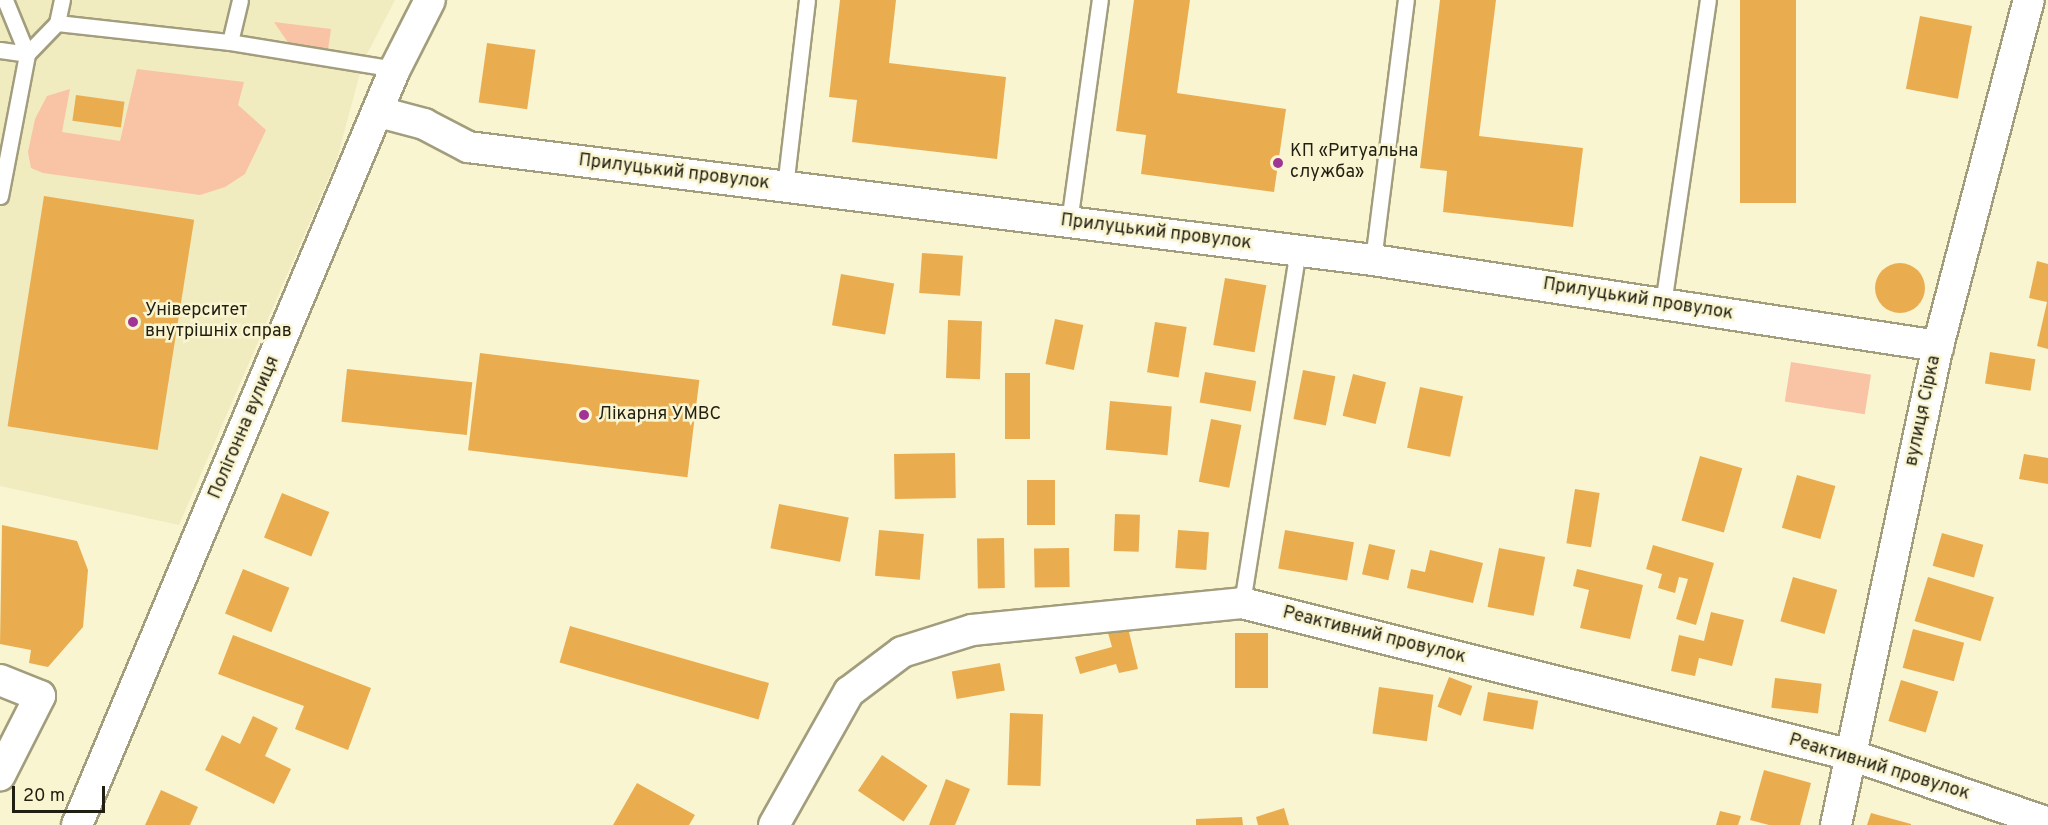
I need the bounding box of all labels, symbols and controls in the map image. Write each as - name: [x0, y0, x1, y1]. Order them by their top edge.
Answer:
- place label: КП «Ритуальна служба»: [1290, 142, 1418, 184]
- street label: Прилуцький провулок: [577, 151, 771, 195]
- marker: КП «Ритуальна служба»: [1271, 156, 1285, 170]
- street label: Прилуцький провулок: [1059, 211, 1253, 255]
- street label: Прилуцький провулок: [1541, 274, 1735, 326]
- place label: Університет внутрішніх справ: [145, 301, 292, 344]
- marker: Університет внутрішніх справ: [126, 315, 140, 329]
- street label: Полігонна вулиця: [205, 353, 285, 503]
- street label: вулиця Сірка: [1902, 354, 1946, 468]
- place label: Лікарня УМВС: [598, 404, 721, 426]
- marker: Лікарня УМВС: [575, 406, 593, 424]
- street label: Реактивний провулок: [1280, 603, 1468, 669]
- street label: Реактивний провулок: [1786, 730, 1972, 806]
- scale bar: [15, 774, 108, 812]
- text: 20 m: [23, 785, 65, 808]

